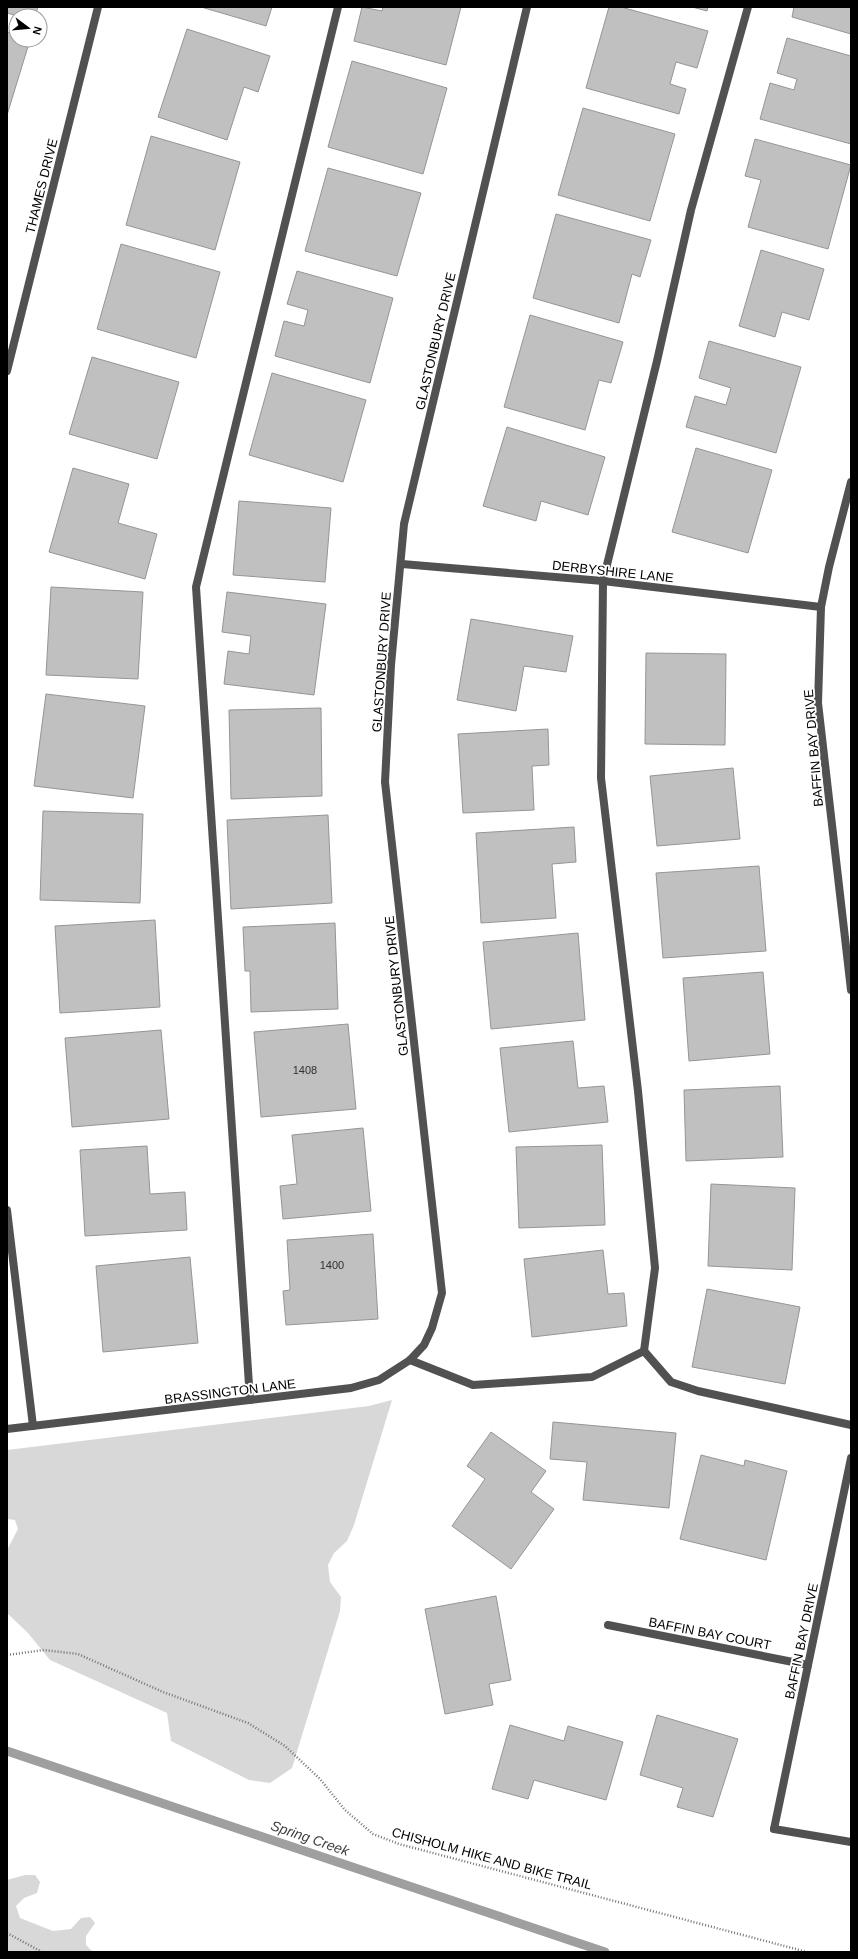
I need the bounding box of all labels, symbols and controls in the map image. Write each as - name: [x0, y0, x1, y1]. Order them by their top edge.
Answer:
- north arrow: [8, 8, 48, 48]
- text: N: [31, 25, 44, 36]
- street label: THAMES DRIVE: [22, 137, 61, 235]
- street label: GLASTONBURY DRIVE: [412, 270, 459, 411]
- street label: DERBYSHIRE LANE: [551, 558, 675, 585]
- street label: GLASTONBURY DRIVE: [369, 591, 394, 733]
- street label: BAFFIN BAY DRIVE: [801, 688, 826, 807]
- street label: GLASTONBURY DRIVE: [382, 915, 411, 1057]
- house number: 1408: [293, 1064, 317, 1076]
- house number: 1400: [320, 1259, 344, 1271]
- street label: BRASSINGTON LANE: [164, 1376, 297, 1407]
- street label: BAFFIN BAY DRIVE: [782, 1582, 821, 1700]
- street label: BAFFIN BAY COURT: [647, 1614, 772, 1653]
- water label: Spring Creek: [269, 1817, 352, 1859]
- street label: CHISHOLM HIKE AND BIKE TRAIL: [390, 1825, 593, 1892]

